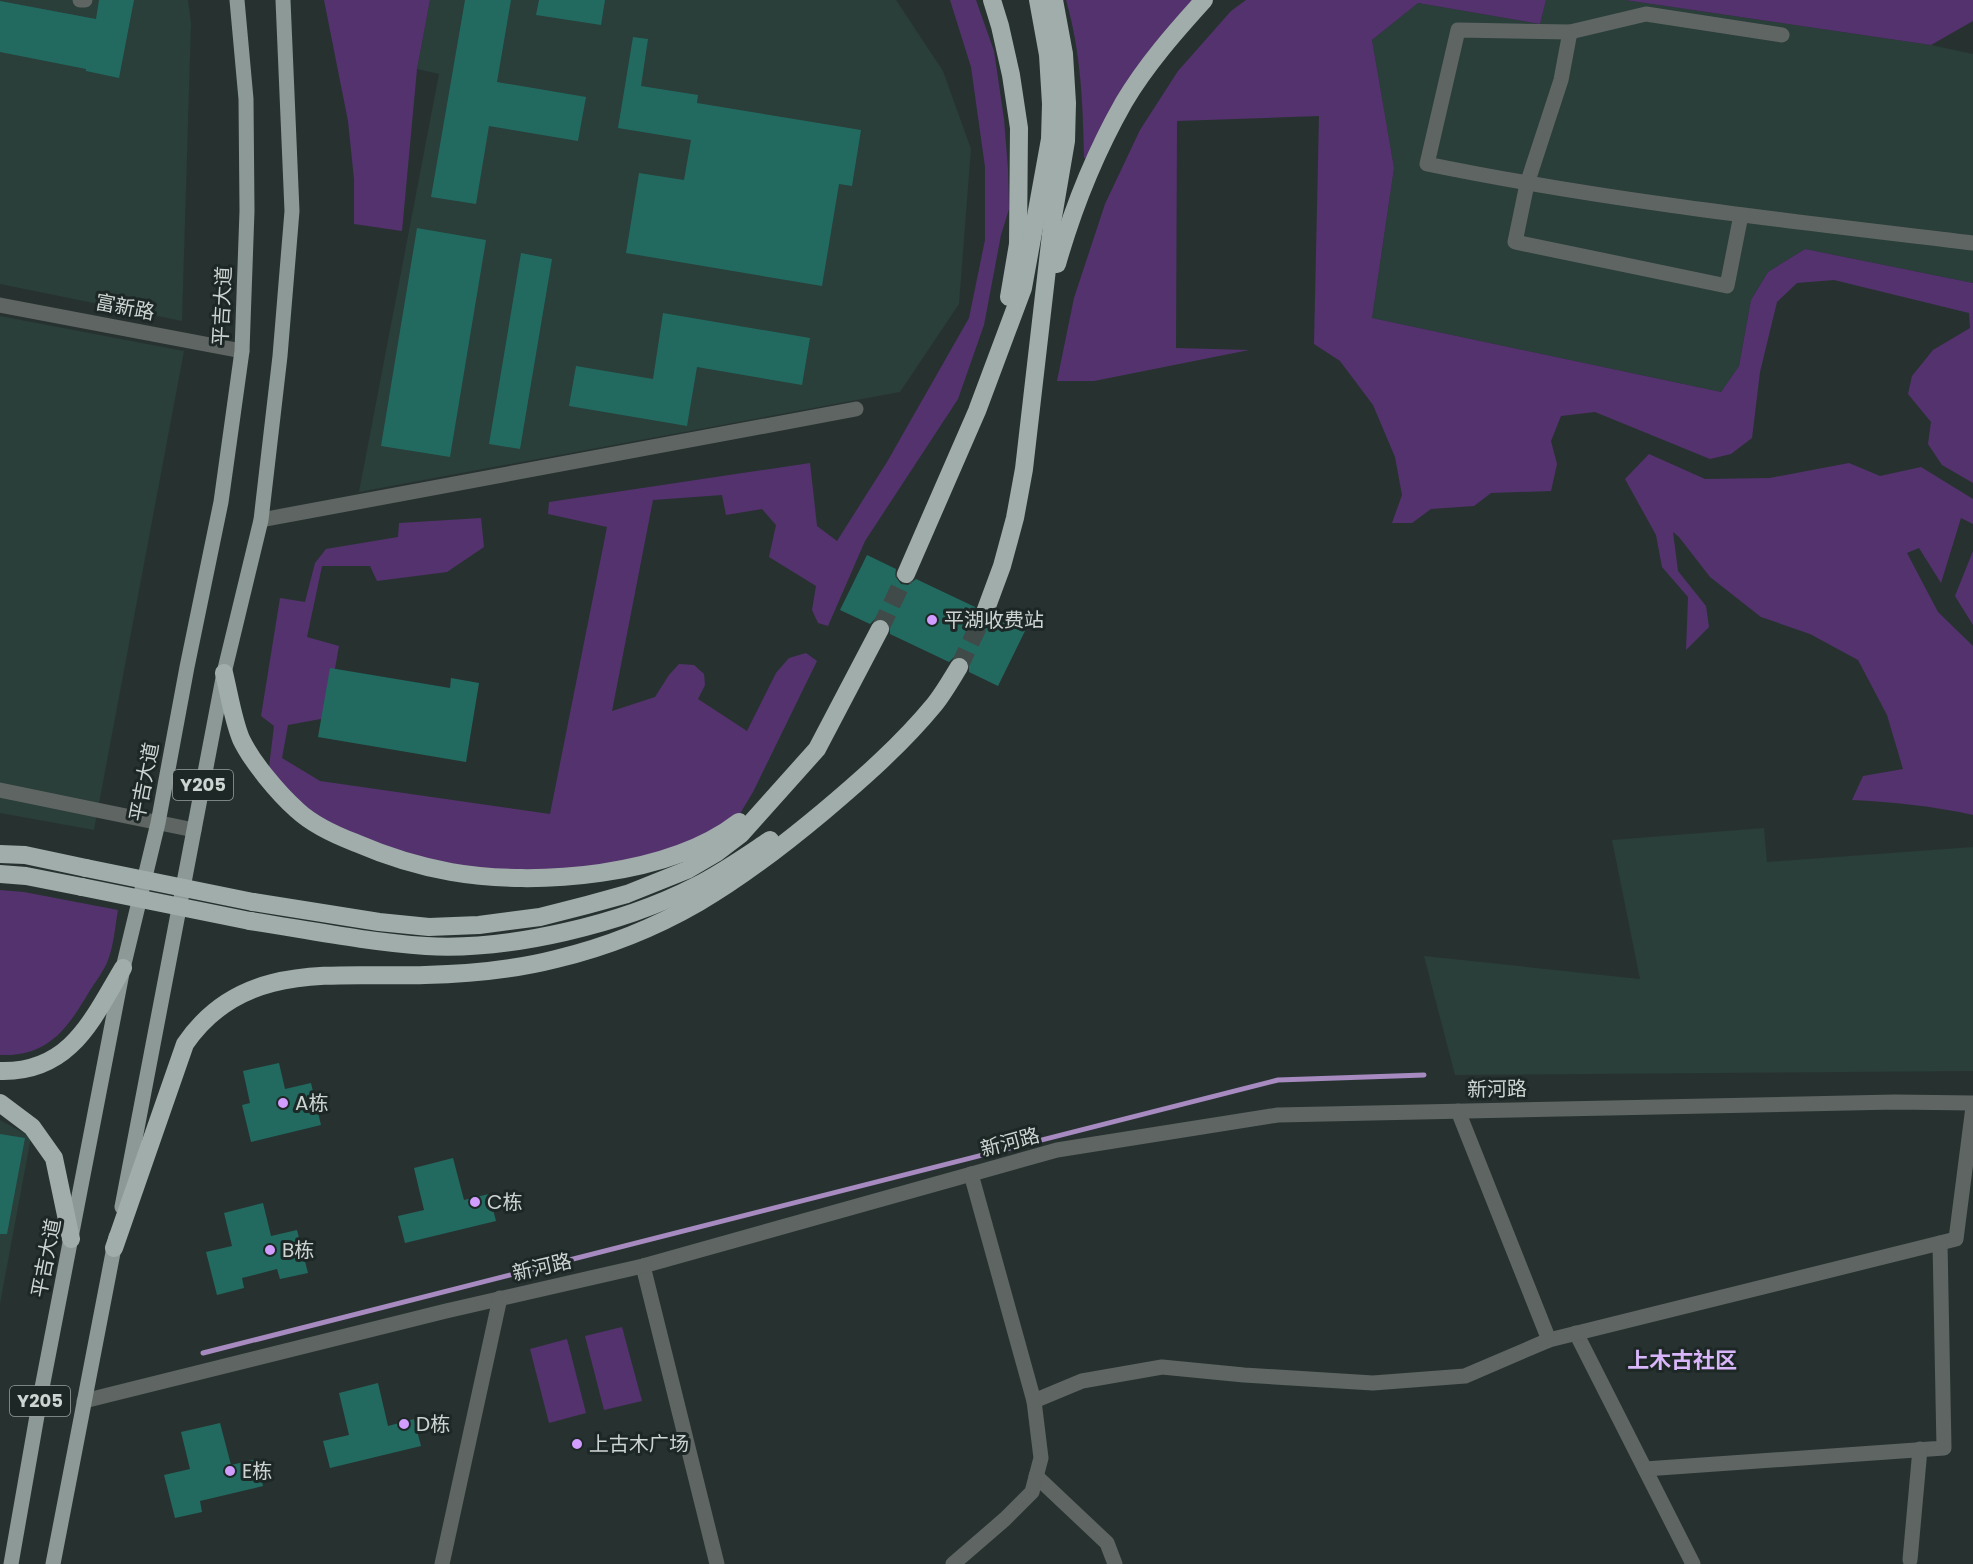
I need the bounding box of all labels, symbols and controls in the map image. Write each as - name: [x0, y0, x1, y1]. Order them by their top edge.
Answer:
- street label: 平吉大道: [206, 265, 238, 347]
- street label: 富新路: [93, 288, 157, 326]
- place label: 平湖收费站: [944, 606, 1044, 634]
- marker: 平湖收费站: [925, 613, 939, 627]
- street label: 平吉大道: [123, 740, 165, 824]
- road number: Y205: [173, 770, 233, 800]
- street label: 新河路: [1467, 1074, 1527, 1104]
- place label: A栋: [295, 1089, 328, 1117]
- marker: A栋: [276, 1096, 290, 1110]
- street label: 新河路: [977, 1121, 1043, 1163]
- place label: C栋: [487, 1188, 522, 1216]
- marker: C栋: [468, 1195, 482, 1209]
- street label: 平吉大道: [25, 1216, 67, 1300]
- place label: B栋: [282, 1236, 314, 1264]
- marker: B栋: [263, 1243, 277, 1257]
- street label: 新河路: [510, 1247, 574, 1287]
- district label: 上木古社区: [1627, 1345, 1737, 1376]
- road number: Y205: [10, 1386, 70, 1416]
- place label: D栋: [416, 1410, 450, 1438]
- marker: D栋: [397, 1417, 411, 1431]
- place label: 上古木广场: [589, 1430, 689, 1458]
- marker: 上古木广场: [570, 1437, 584, 1451]
- place label: E栋: [242, 1457, 272, 1485]
- marker: E栋: [223, 1464, 237, 1478]

